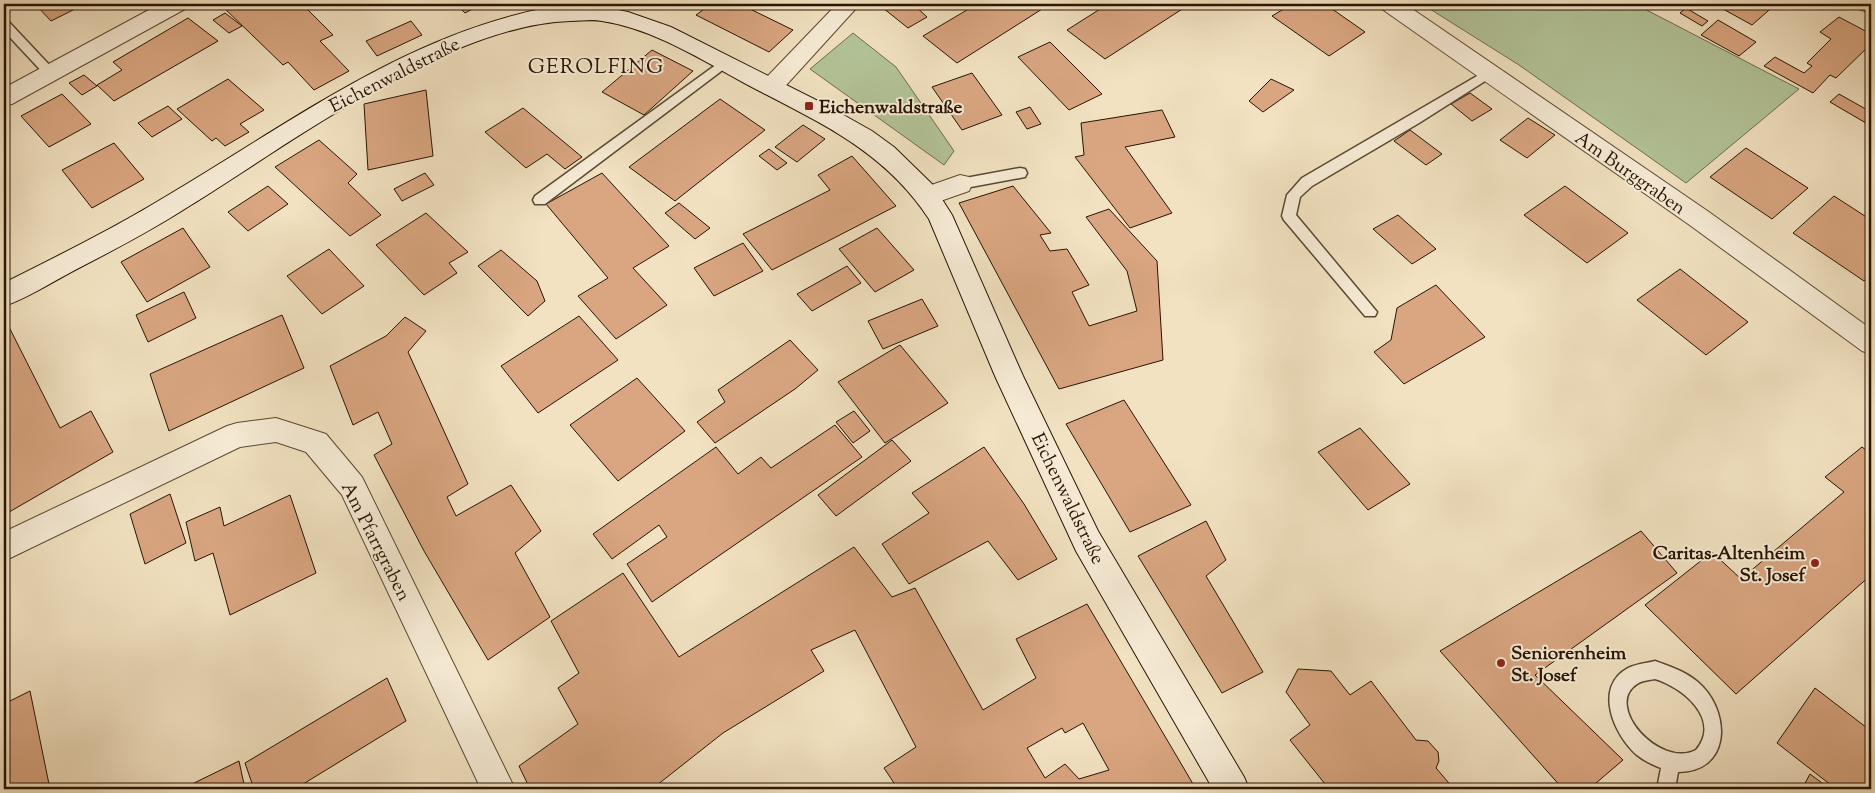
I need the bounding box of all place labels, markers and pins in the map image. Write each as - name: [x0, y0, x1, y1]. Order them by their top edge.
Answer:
- place label: Eichenwaldstraße: [819, 95, 962, 122]
- marker: Eichenwaldstraße: [803, 100, 815, 112]
- place label: Caritas-Altenheim St. Josef: [1653, 541, 1806, 590]
- marker: Caritas-Altenheim St. Josef: [1809, 557, 1821, 569]
- place label: Seniorenheim St. Josef: [1511, 641, 1627, 690]
- marker: Seniorenheim St. Josef: [1495, 657, 1507, 669]

